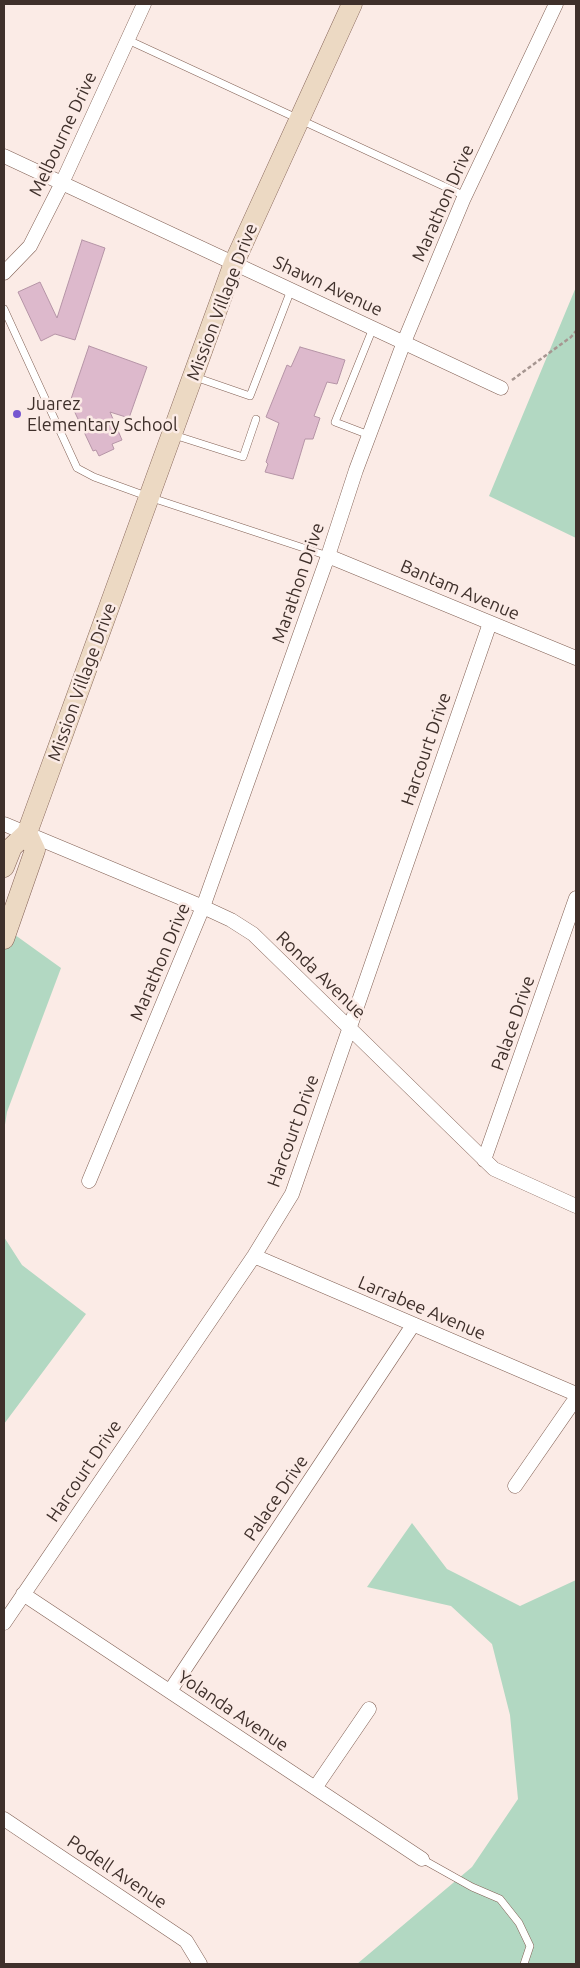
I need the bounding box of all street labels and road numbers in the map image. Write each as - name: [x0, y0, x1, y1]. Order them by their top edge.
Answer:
- street label: Melbourne Drive: [25, 68, 101, 200]
- street label: Marathon Drive: [408, 141, 478, 265]
- street label: Mission Village Drive: [182, 220, 262, 384]
- street label: Shawn Avenue: [270, 251, 386, 321]
- street label: Marathon Drive: [267, 520, 329, 646]
- street label: Bantam Avenue: [397, 555, 523, 625]
- street label: Mission Village Drive: [43, 600, 121, 764]
- street label: Harcourt Drive: [397, 690, 455, 808]
- street label: Marathon Drive: [125, 900, 195, 1024]
- street label: Ronda Avenue: [272, 927, 370, 1023]
- street label: Palace Drive: [487, 973, 539, 1073]
- street label: Harcourt Drive: [263, 1072, 323, 1190]
- street label: Larrabee Avenue: [355, 1271, 489, 1345]
- street label: Harcourt Drive: [42, 1416, 126, 1526]
- street label: Palace Drive: [239, 1451, 313, 1545]
- street label: Yolanda Avenue: [173, 1666, 293, 1756]
- street label: Podell Avenue: [63, 1831, 171, 1913]

